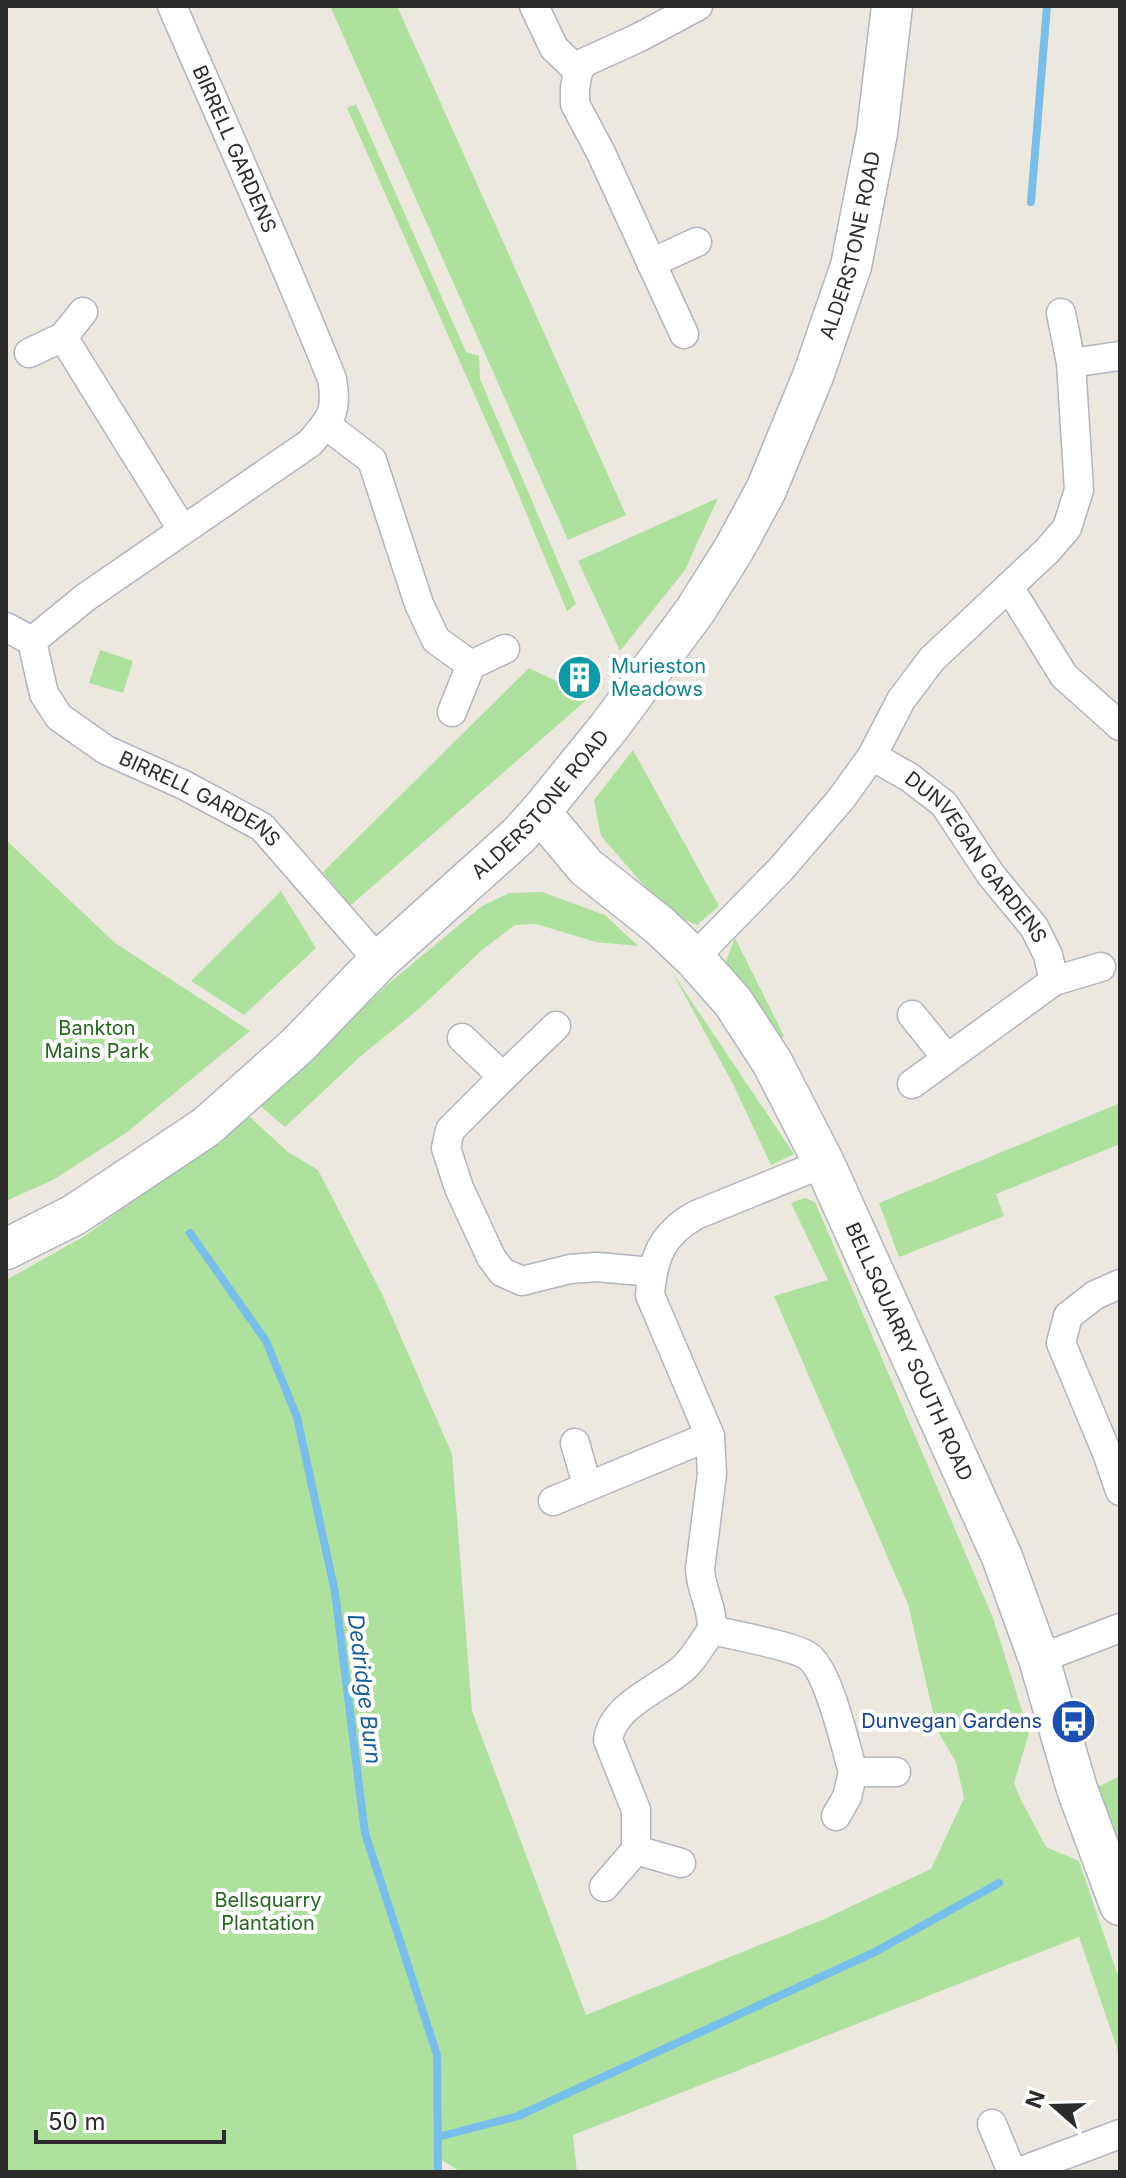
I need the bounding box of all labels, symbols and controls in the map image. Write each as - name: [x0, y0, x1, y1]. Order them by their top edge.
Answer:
- street label: BIRRELL GARDENS: [187, 62, 282, 236]
- street label: ALDERSTONE ROAD: [815, 149, 885, 342]
- building icon: Murieston Meadows: [556, 653, 604, 701]
- place label: Murieston Meadows: [611, 654, 706, 701]
- street label: ALDERSTONE ROAD: [467, 725, 614, 884]
- street label: BIRRELL GARDENS: [116, 746, 285, 851]
- street label: DUNVEGAN GARDENS: [900, 766, 1052, 947]
- park label: Bankton Mains Park: [45, 1016, 150, 1063]
- street label: BELLSQUARRY SOUTH ROAD: [840, 1219, 978, 1485]
- water label: Dedridge Burn: [343, 1613, 387, 1765]
- bus stop icon: Dunvegan Gardens: [1049, 1697, 1097, 1745]
- place label: Dunvegan Gardens: [861, 1709, 1042, 1733]
- park label: Bellsquarry Plantation: [214, 1888, 322, 1935]
- north arrow: [1014, 2066, 1094, 2146]
- text: N: [1020, 2087, 1050, 2111]
- scale bar: [36, 2094, 224, 2144]
- text: 50 m: [48, 2107, 106, 2136]

